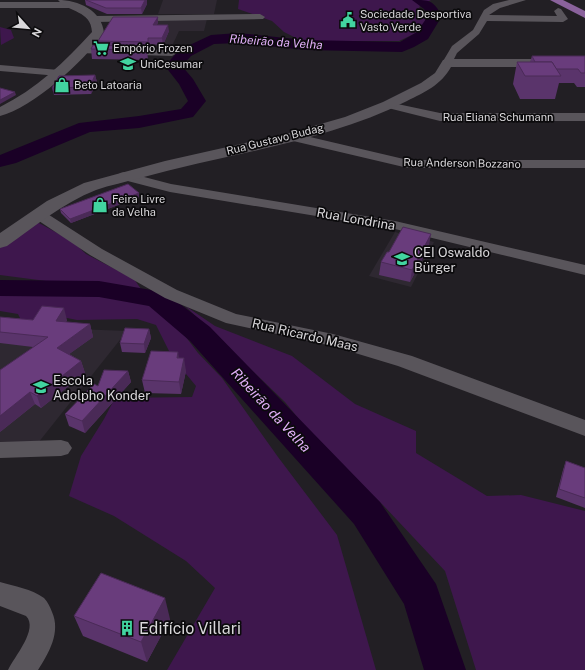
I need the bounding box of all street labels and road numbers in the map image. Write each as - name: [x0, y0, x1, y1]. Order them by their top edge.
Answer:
- street label: Rua Eliana Schumann: [443, 111, 553, 123]
- street label: Rua Gustavo Budag: [225, 121, 325, 157]
- street label: Rua Anderson Bozzano: [403, 156, 521, 170]
- street label: Rua Londrina: [316, 205, 396, 233]
- street label: Rua Ricardo Maas: [251, 316, 359, 354]

